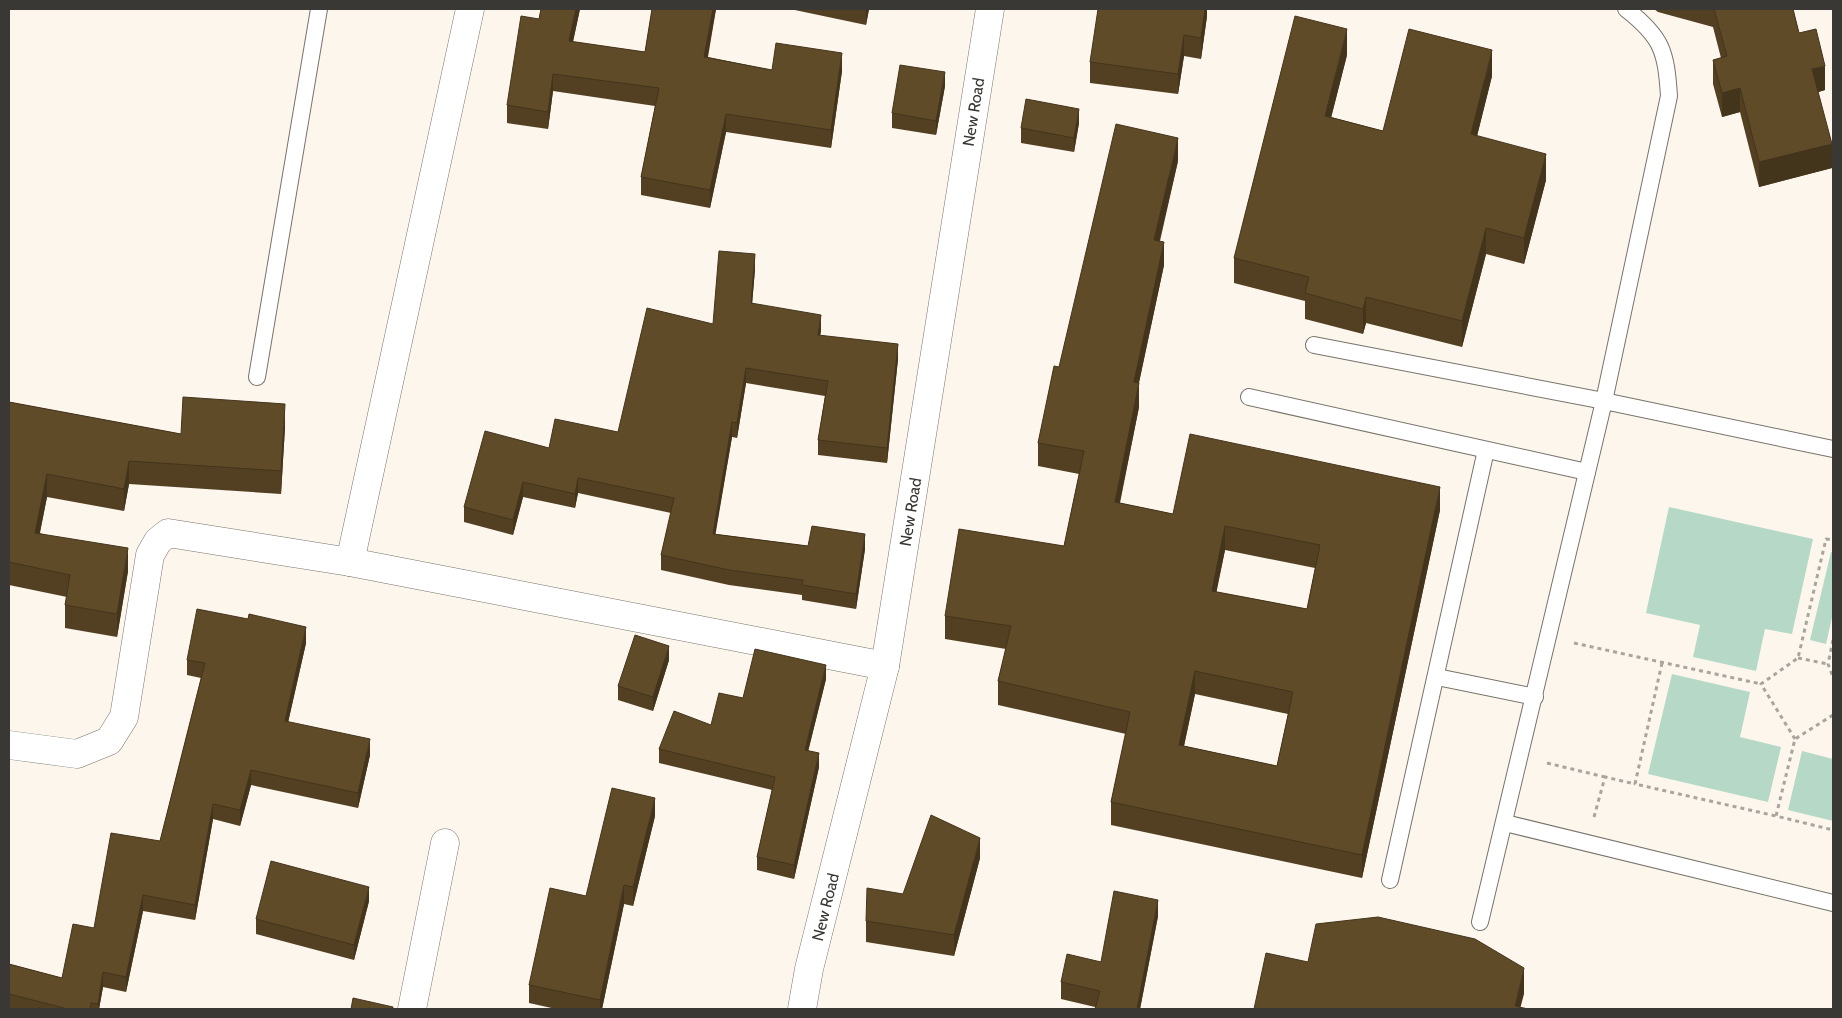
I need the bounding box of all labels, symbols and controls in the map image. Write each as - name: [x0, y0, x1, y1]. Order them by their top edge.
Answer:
- street label: New Road: [959, 76, 988, 148]
- street label: New Road: [896, 476, 925, 548]
- street label: New Road: [808, 871, 843, 943]

